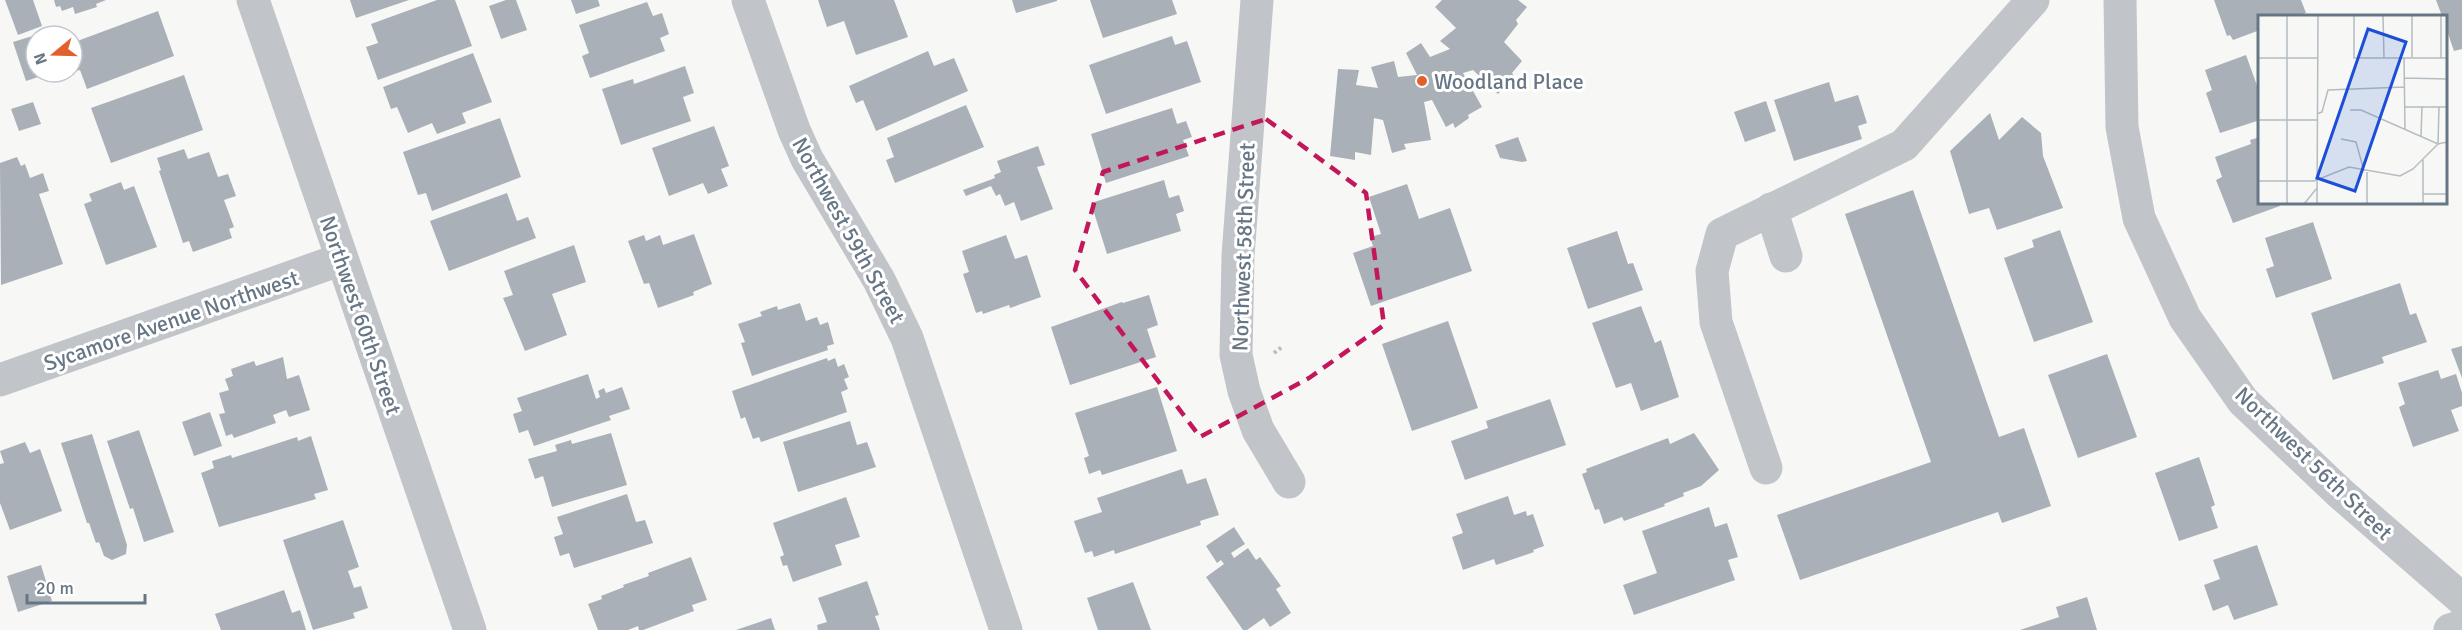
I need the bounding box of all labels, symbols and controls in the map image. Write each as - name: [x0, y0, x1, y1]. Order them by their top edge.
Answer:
- inset map: [2258, 15, 2447, 204]
- north arrow: [24, 24, 84, 84]
- text: N: [29, 50, 52, 67]
- place label: Woodland Place: [1434, 68, 1584, 95]
- marker: Woodland Place: [1415, 74, 1429, 88]
- street label: Northwest 59th Street: [786, 132, 911, 328]
- street label: Northwest 58th Street: [1226, 142, 1261, 352]
- street label: Northwest 60th Street: [314, 212, 407, 418]
- street label: Sycamore Avenue Northwest: [40, 264, 302, 377]
- street label: Northwest 56th Street: [2229, 381, 2398, 546]
- scale bar: [27, 567, 146, 605]
- text: 20 m: [36, 577, 74, 599]

